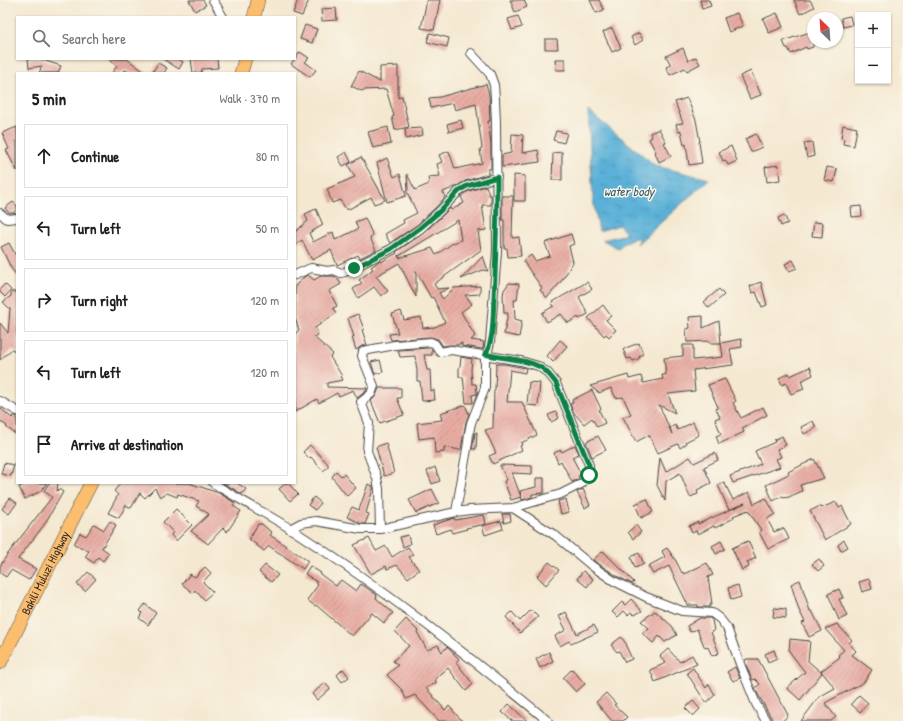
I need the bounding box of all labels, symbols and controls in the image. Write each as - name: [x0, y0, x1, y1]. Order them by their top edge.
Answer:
- north arrow: [807, 12, 843, 48]
- map controls: [855, 12, 891, 84]
- button: +: [855, 12, 891, 48]
- search box: [16, 16, 296, 60]
- icon: search: [30, 27, 52, 49]
- text: Search here: [62, 28, 126, 49]
- button: −: [855, 48, 891, 84]
- text: 5 min: [32, 87, 66, 110]
- text: Walk · 370 m: [220, 89, 280, 107]
- icon: ahead: [33, 145, 55, 167]
- text: Continue: [71, 146, 119, 167]
- text: 80 m: [256, 147, 279, 165]
- water label: water body: [604, 182, 655, 200]
- icon: left: [33, 217, 55, 239]
- text: Turn left: [71, 218, 121, 239]
- text: 50 m: [256, 219, 279, 237]
- route end: [345, 259, 363, 277]
- icon: right: [33, 289, 55, 311]
- text: Turn right: [71, 290, 127, 311]
- text: 120 m: [251, 291, 279, 309]
- icon: left: [33, 361, 55, 383]
- text: Turn left: [71, 362, 121, 383]
- text: 120 m: [251, 363, 279, 381]
- icon: arrive: [33, 433, 55, 455]
- text: Arrive at destination: [71, 434, 183, 455]
- route start: [580, 466, 598, 484]
- street label: Bakili Muluzi Highway: [17, 528, 73, 617]

